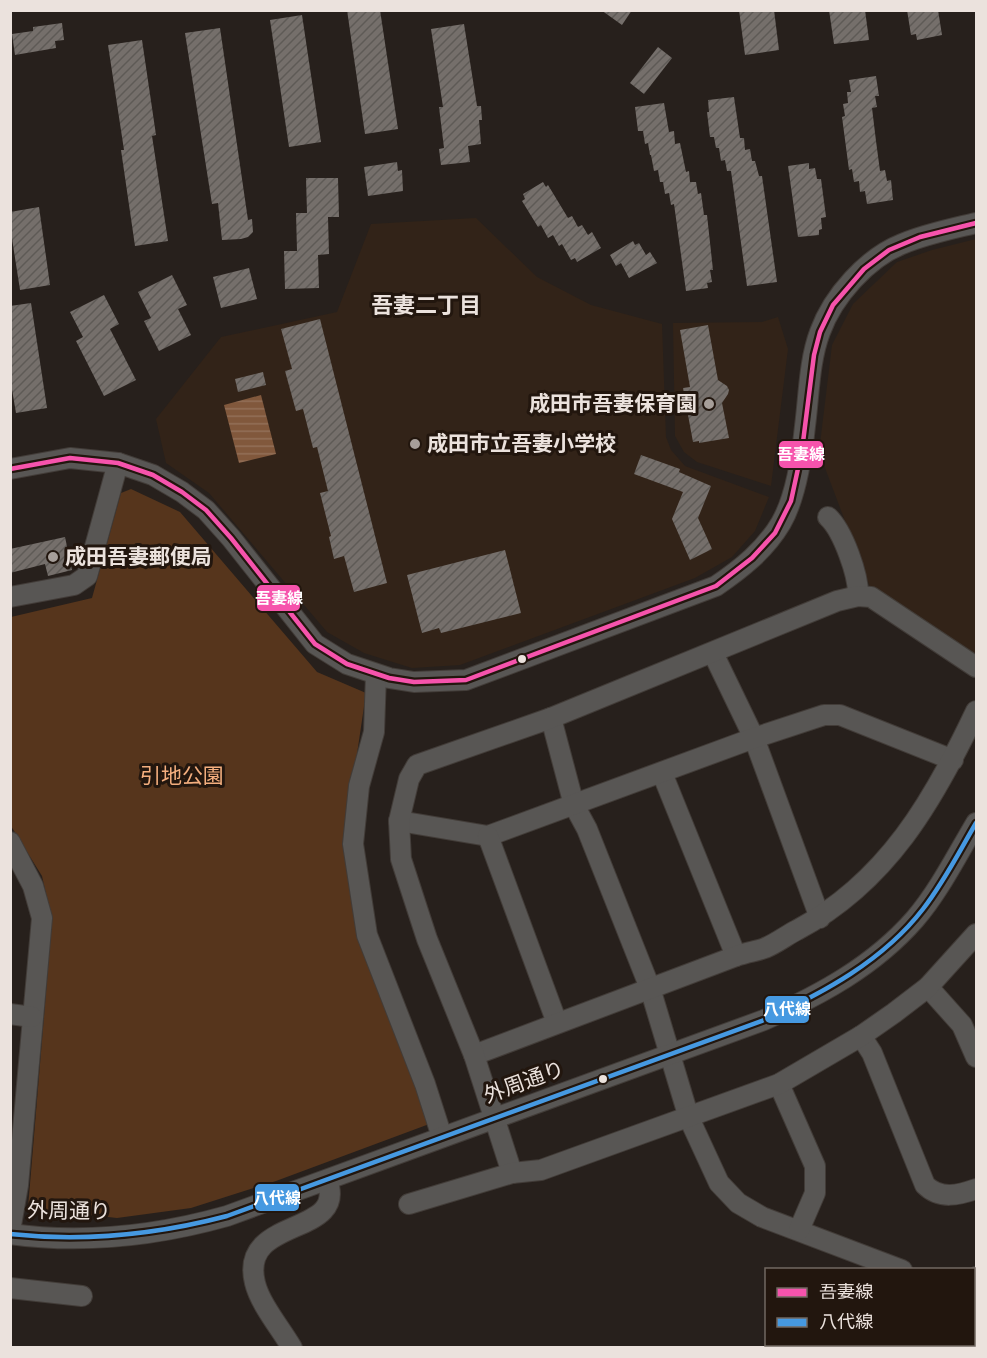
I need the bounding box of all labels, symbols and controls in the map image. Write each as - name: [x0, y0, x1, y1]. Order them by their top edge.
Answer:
- district label: 吾妻二丁目: [371, 294, 481, 321]
- place label: 成田市吾妻保育園: [529, 392, 697, 419]
- marker: 成田市吾妻保育園: [702, 397, 716, 411]
- place label: 成田市立吾妻小学校: [427, 432, 616, 459]
- marker: 成田市立吾妻小学校: [408, 437, 422, 451]
- line badge: 吾妻線: [778, 440, 824, 469]
- text: 吾妻線: [777, 446, 825, 466]
- place label: 成田吾妻郵便局: [65, 545, 212, 572]
- marker: 成田吾妻郵便局: [46, 550, 60, 564]
- line badge: 吾妻線: [256, 584, 301, 612]
- text: 吾妻線: [255, 590, 303, 610]
- unlabelled marker: [516, 653, 528, 665]
- park label: 引地公園: [140, 764, 224, 791]
- line badge: 八代線: [764, 995, 810, 1024]
- text: 八代線: [763, 1000, 811, 1021]
- street label: 外周通り: [480, 1056, 569, 1110]
- unlabelled marker: [597, 1073, 609, 1085]
- line badge: 八代線: [254, 1183, 300, 1212]
- text: 八代線: [253, 1189, 301, 1210]
- street label: 外周通り: [27, 1198, 111, 1227]
- legend: [765, 1268, 975, 1346]
- text: 吾妻線: [819, 1282, 873, 1305]
- text: 八代線: [819, 1312, 873, 1335]

